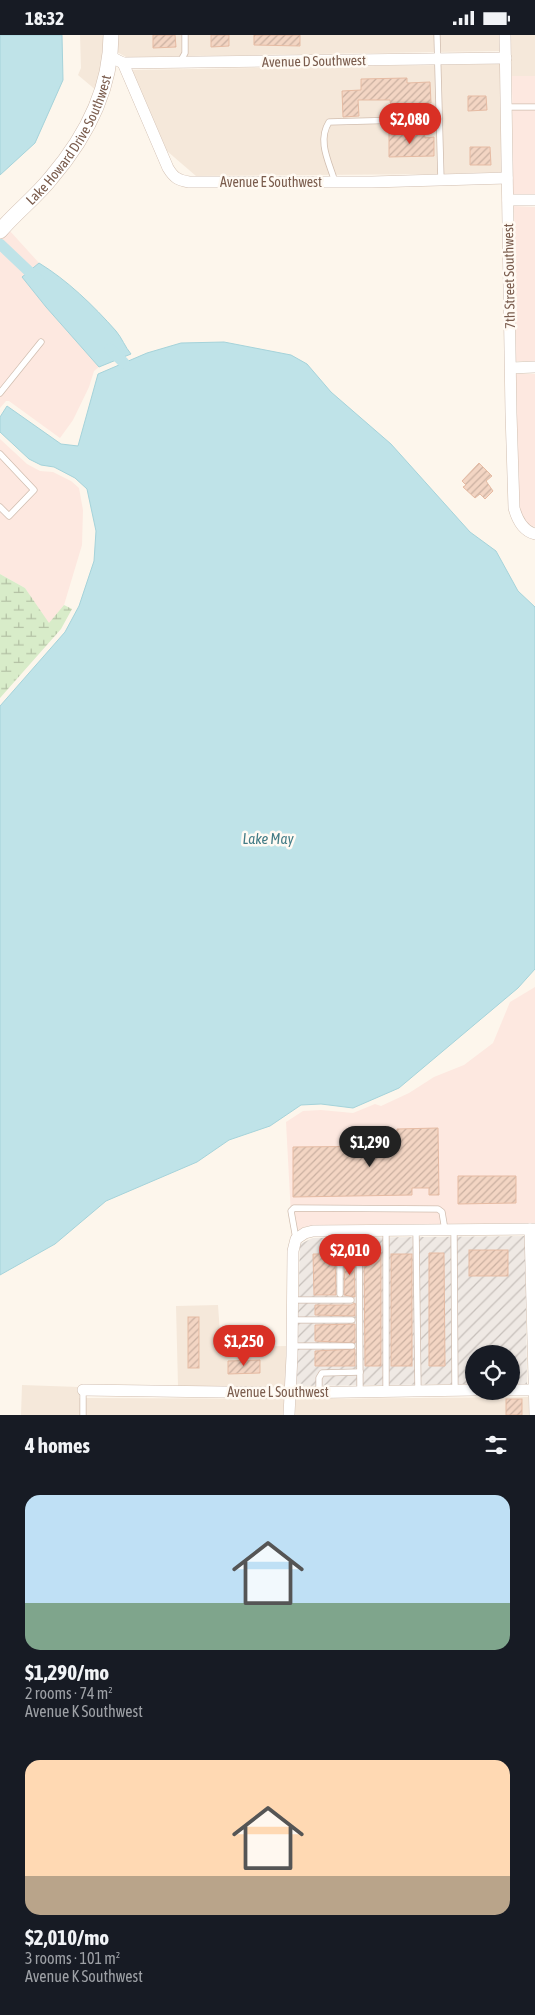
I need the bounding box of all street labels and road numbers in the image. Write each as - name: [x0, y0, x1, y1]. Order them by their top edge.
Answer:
- street label: Avenue D Southwest: [262, 52, 366, 70]
- street label: Lake Howard Drive Southwest: [23, 73, 114, 208]
- street label: Avenue E Southwest: [220, 174, 322, 190]
- street label: 7th Street Southwest: [500, 223, 518, 329]
- street label: Avenue L Southwest: [227, 1384, 329, 1400]

